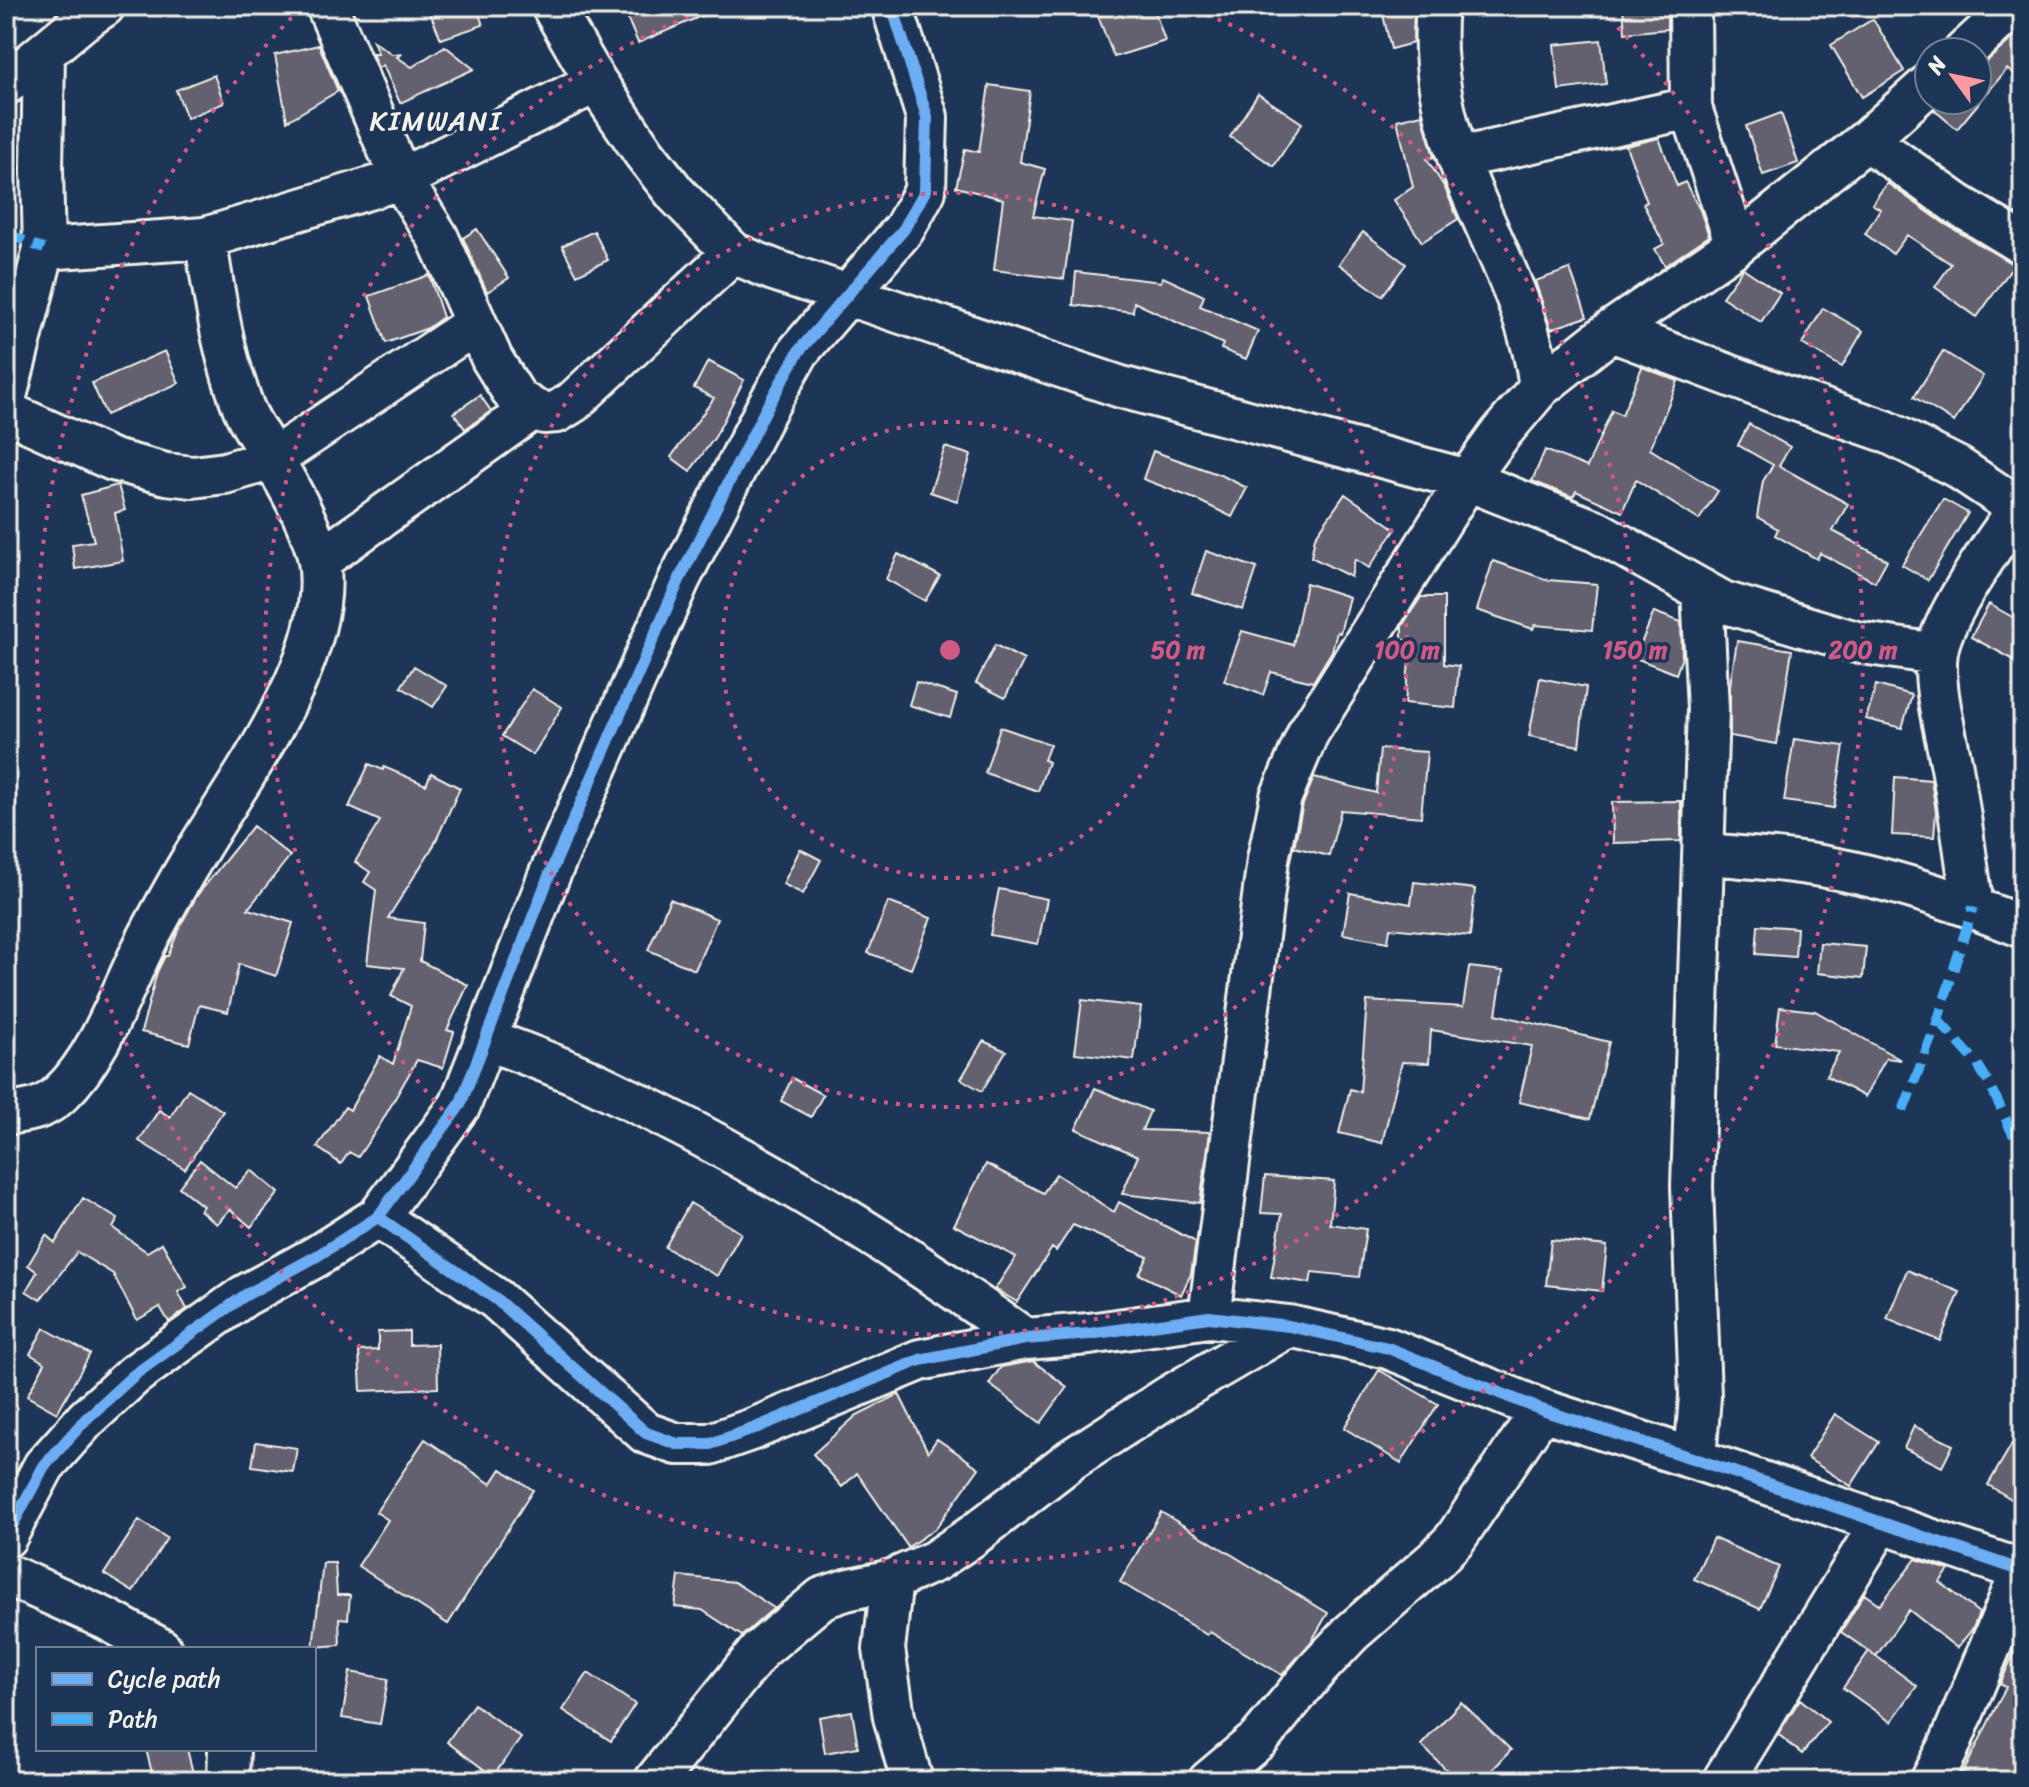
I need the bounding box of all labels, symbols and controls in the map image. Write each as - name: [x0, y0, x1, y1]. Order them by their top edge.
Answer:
- north arrow: [1913, 36, 1993, 116]
- text: N: [1916, 48, 1958, 83]
- district label: KIMWANI: [369, 96, 503, 145]
- text: 50 m: [1151, 629, 1206, 671]
- text: 100 m: [1374, 629, 1440, 671]
- text: 150 m: [1603, 629, 1668, 671]
- text: 200 m: [1828, 629, 1898, 671]
- centre of rings: [936, 636, 964, 664]
- legend: [36, 1647, 316, 1751]
- text: Cycle path: [108, 1658, 221, 1700]
- text: Path: [108, 1698, 158, 1740]

